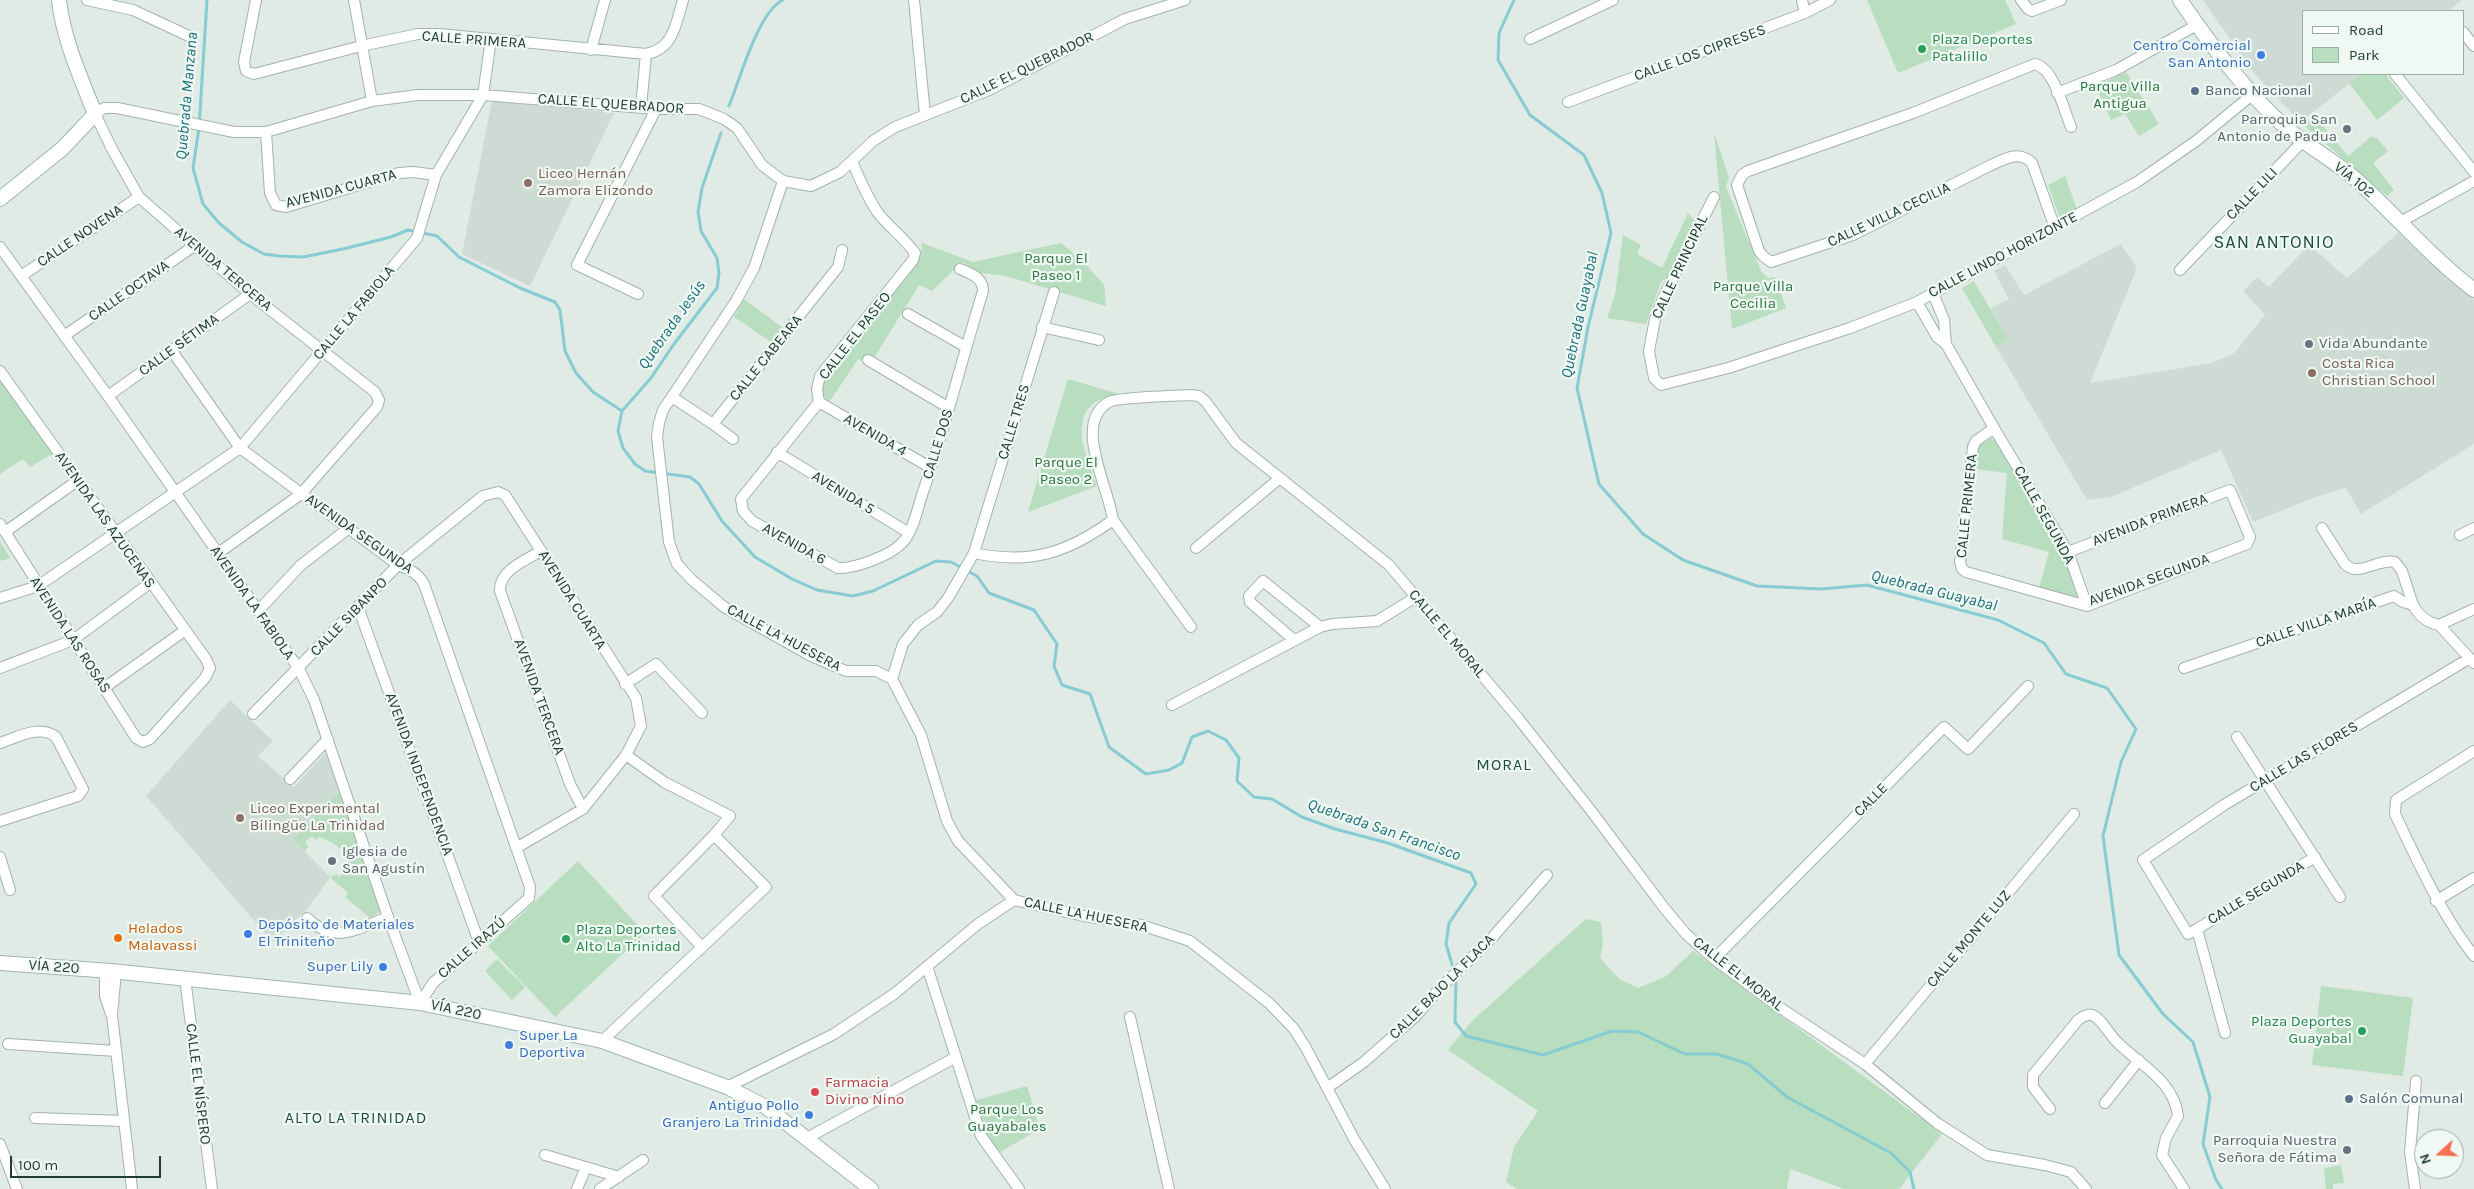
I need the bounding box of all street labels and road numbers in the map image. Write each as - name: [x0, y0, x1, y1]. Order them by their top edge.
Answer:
- street label: CALLE LOS CIPRESES: [1632, 21, 1768, 85]
- street label: CALLE PRIMERA: [421, 27, 527, 53]
- street label: CALLE EL QUEBRADOR: [957, 28, 1097, 108]
- street label: CALLE EL QUEBRADOR: [537, 90, 685, 118]
- street label: VÍA 102: [2330, 158, 2378, 202]
- street label: CALLE LILI: [2223, 164, 2281, 224]
- street label: AVENIDA CUARTA: [284, 166, 398, 212]
- street label: CALLE VILLA CECILIA: [1825, 179, 1953, 251]
- street label: CALLE NOVENA: [34, 201, 126, 271]
- street label: CALLE LINDO HORIZONTE: [1925, 208, 2081, 302]
- street label: CALLE PRINCIPAL: [1648, 212, 1712, 322]
- street label: AVENIDA TERCERA: [170, 223, 276, 315]
- street label: CALLE OCTAVA: [85, 257, 173, 325]
- street label: CALLE LA FABIOLA: [309, 262, 399, 364]
- street label: CALLE EL PASEO: [815, 289, 895, 383]
- street label: CALLE SÉTIMA: [136, 310, 222, 380]
- street label: CALLE CABEARA: [726, 311, 806, 405]
- street label: CALLE TRES: [994, 382, 1034, 462]
- street label: CALLE DOS: [919, 407, 957, 481]
- street label: AVENIDA 4: [840, 410, 910, 460]
- street label: AVENIDA LAS AZUCENAS: [51, 448, 159, 592]
- street label: CALLE PRIMERA: [1953, 453, 1981, 559]
- street label: CALLE SEGUNDA: [2010, 463, 2078, 567]
- street label: AVENIDA 5: [808, 467, 878, 519]
- street label: AVENIDA SEGUNDA: [302, 490, 416, 578]
- street label: AVENIDA PRIMERA: [2090, 490, 2210, 550]
- street label: AVENIDA 6: [759, 519, 829, 569]
- street label: AVENIDA LA FABIOLA: [206, 542, 298, 664]
- street label: AVENIDA CUARTA: [534, 547, 610, 653]
- street label: AVENIDA SEGUNDA: [2086, 550, 2212, 610]
- street label: AVENIDA LAS ROSAS: [26, 573, 114, 697]
- street label: CALLE SIBANPO: [307, 574, 391, 660]
- street label: CALLE EL MORAL: [1405, 586, 1489, 682]
- street label: CALLE VILLA MARÍA: [2254, 594, 2378, 652]
- street label: CALLE LA HUESERA: [724, 600, 844, 676]
- street label: AVENIDA TERCERA: [510, 637, 568, 757]
- street label: AVENIDA INDEPENDENCIA: [381, 690, 457, 858]
- street label: CALLE LAS FLORES: [2247, 718, 2361, 796]
- street label: CALLE: [1850, 779, 1892, 821]
- street label: CALLE SEGUNDA: [2204, 857, 2308, 929]
- street label: CALLE MONTE LUZ: [1923, 887, 2015, 991]
- street label: CALLE LA HUESERA: [1022, 893, 1150, 937]
- street label: CALLE IRAZÚ: [434, 913, 510, 983]
- street label: CALLE BAJO LA FLACA: [1386, 931, 1498, 1043]
- street label: CALLE EL MORAL: [1689, 933, 1787, 1015]
- street label: VÍA 220: [28, 956, 80, 978]
- street label: VÍA 220: [429, 996, 483, 1024]
- street label: CALLE EL NÍSPERO: [182, 1022, 214, 1146]

